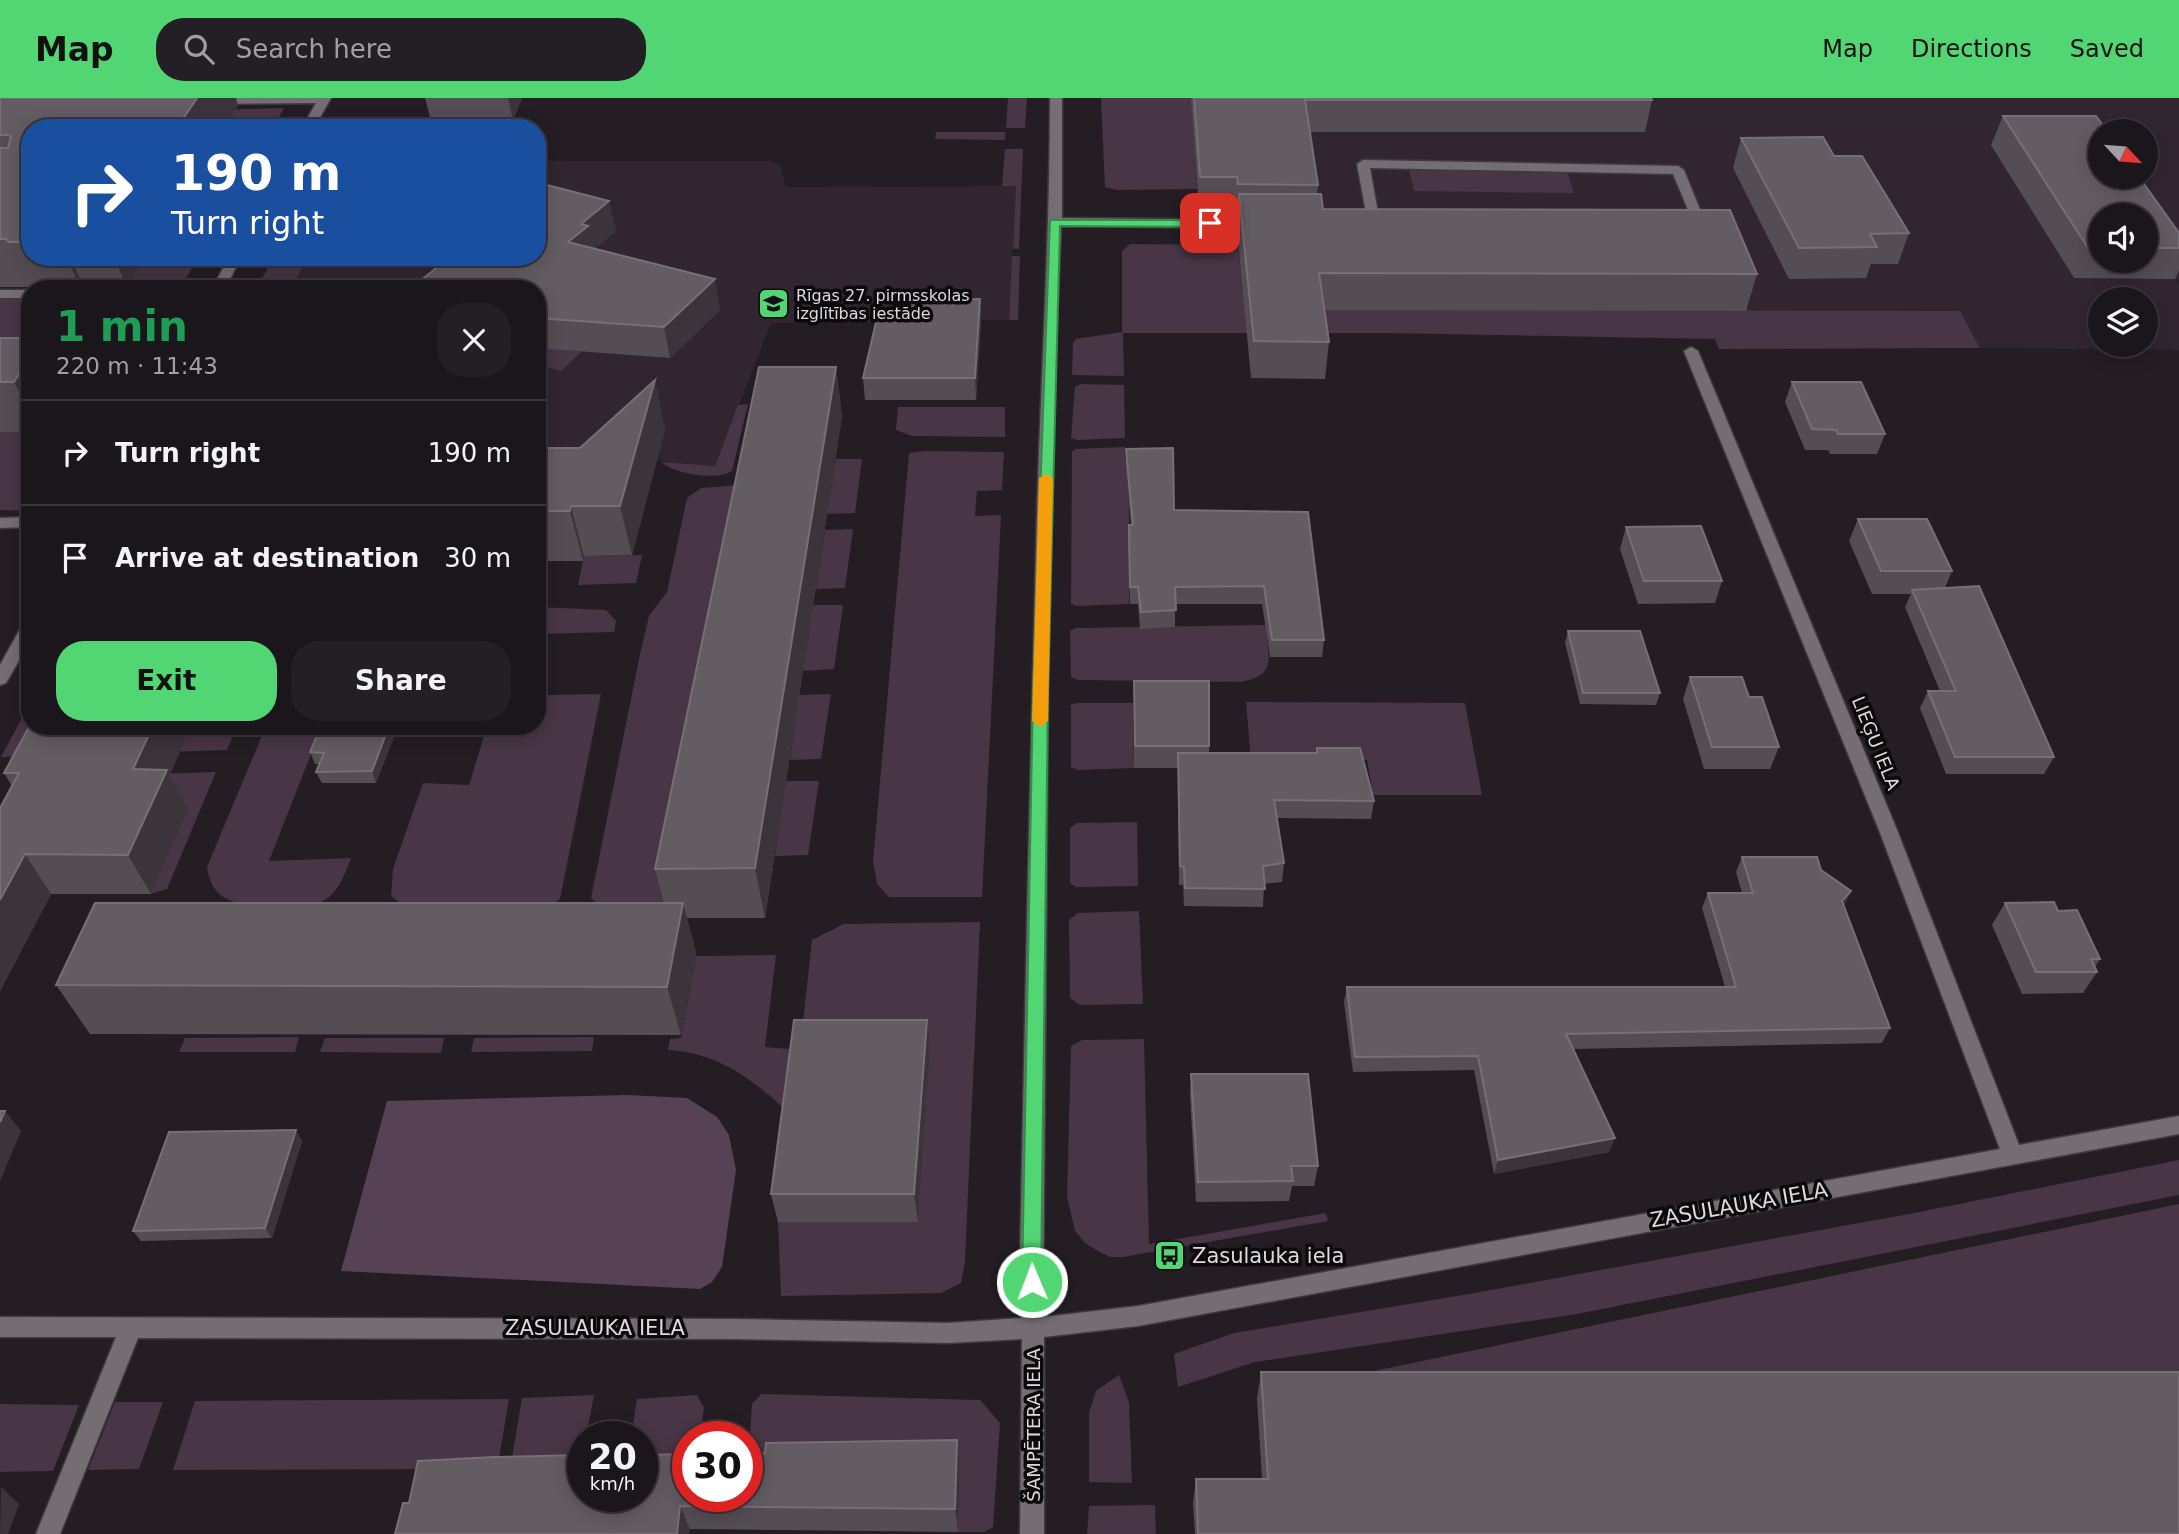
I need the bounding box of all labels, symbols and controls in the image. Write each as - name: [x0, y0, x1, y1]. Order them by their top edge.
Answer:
- search box: [156, 18, 646, 81]
- text: Map: [35, 30, 114, 69]
- icon: search: [180, 30, 218, 68]
- text: Search here: [236, 34, 392, 64]
- text: Map: [1822, 35, 1873, 63]
- text: Directions: [1911, 35, 2032, 63]
- text: Saved: [2070, 35, 2144, 63]
- north arrow: [2088, 119, 2158, 189]
- map controls: [2088, 119, 2158, 357]
- text: 190 m: [171, 145, 341, 202]
- icon: right: [56, 147, 147, 238]
- pin: [1180, 193, 1240, 253]
- button: sound: [2088, 203, 2158, 273]
- text: Turn right: [171, 204, 324, 242]
- icon: arrive: [1191, 204, 1229, 242]
- place label: Rīgas 27. pirmsskolas izglītības iestāde: [796, 286, 970, 323]
- school or university icon: Rīgas 27. pirmsskolas izglītības iestāde: [756, 287, 790, 321]
- button: layers: [2088, 287, 2158, 357]
- text: 1 min: [56, 302, 188, 351]
- button: close: [437, 303, 511, 377]
- text: 220 m · 11:43: [56, 353, 218, 379]
- icon: right: [56, 434, 94, 472]
- text: Turn right: [115, 438, 260, 468]
- text: 190 m: [428, 438, 511, 468]
- icon: arrive: [56, 539, 94, 577]
- text: Arrive at destination: [115, 543, 419, 573]
- text: 30 m: [444, 543, 511, 573]
- button: Exit: [56, 641, 277, 721]
- button: Share: [291, 641, 511, 721]
- street label: LIEĢU IELA: [1848, 693, 1905, 793]
- street label: ZASULAUKA IELA: [1648, 1177, 1830, 1232]
- bus stop icon: Zasulauka iela: [1152, 1239, 1186, 1273]
- place label: Zasulauka iela: [1192, 1244, 1344, 1268]
- position arrow: [995, 1245, 1069, 1319]
- street label: ZASULAUKA IELA: [505, 1316, 686, 1340]
- street label: ŠAMPĒTERA IELA: [1023, 1348, 1044, 1502]
- speed limit sign: 30: [672, 1421, 763, 1512]
- text: 20: [588, 1437, 637, 1477]
- text: km/h: [590, 1473, 635, 1494]

